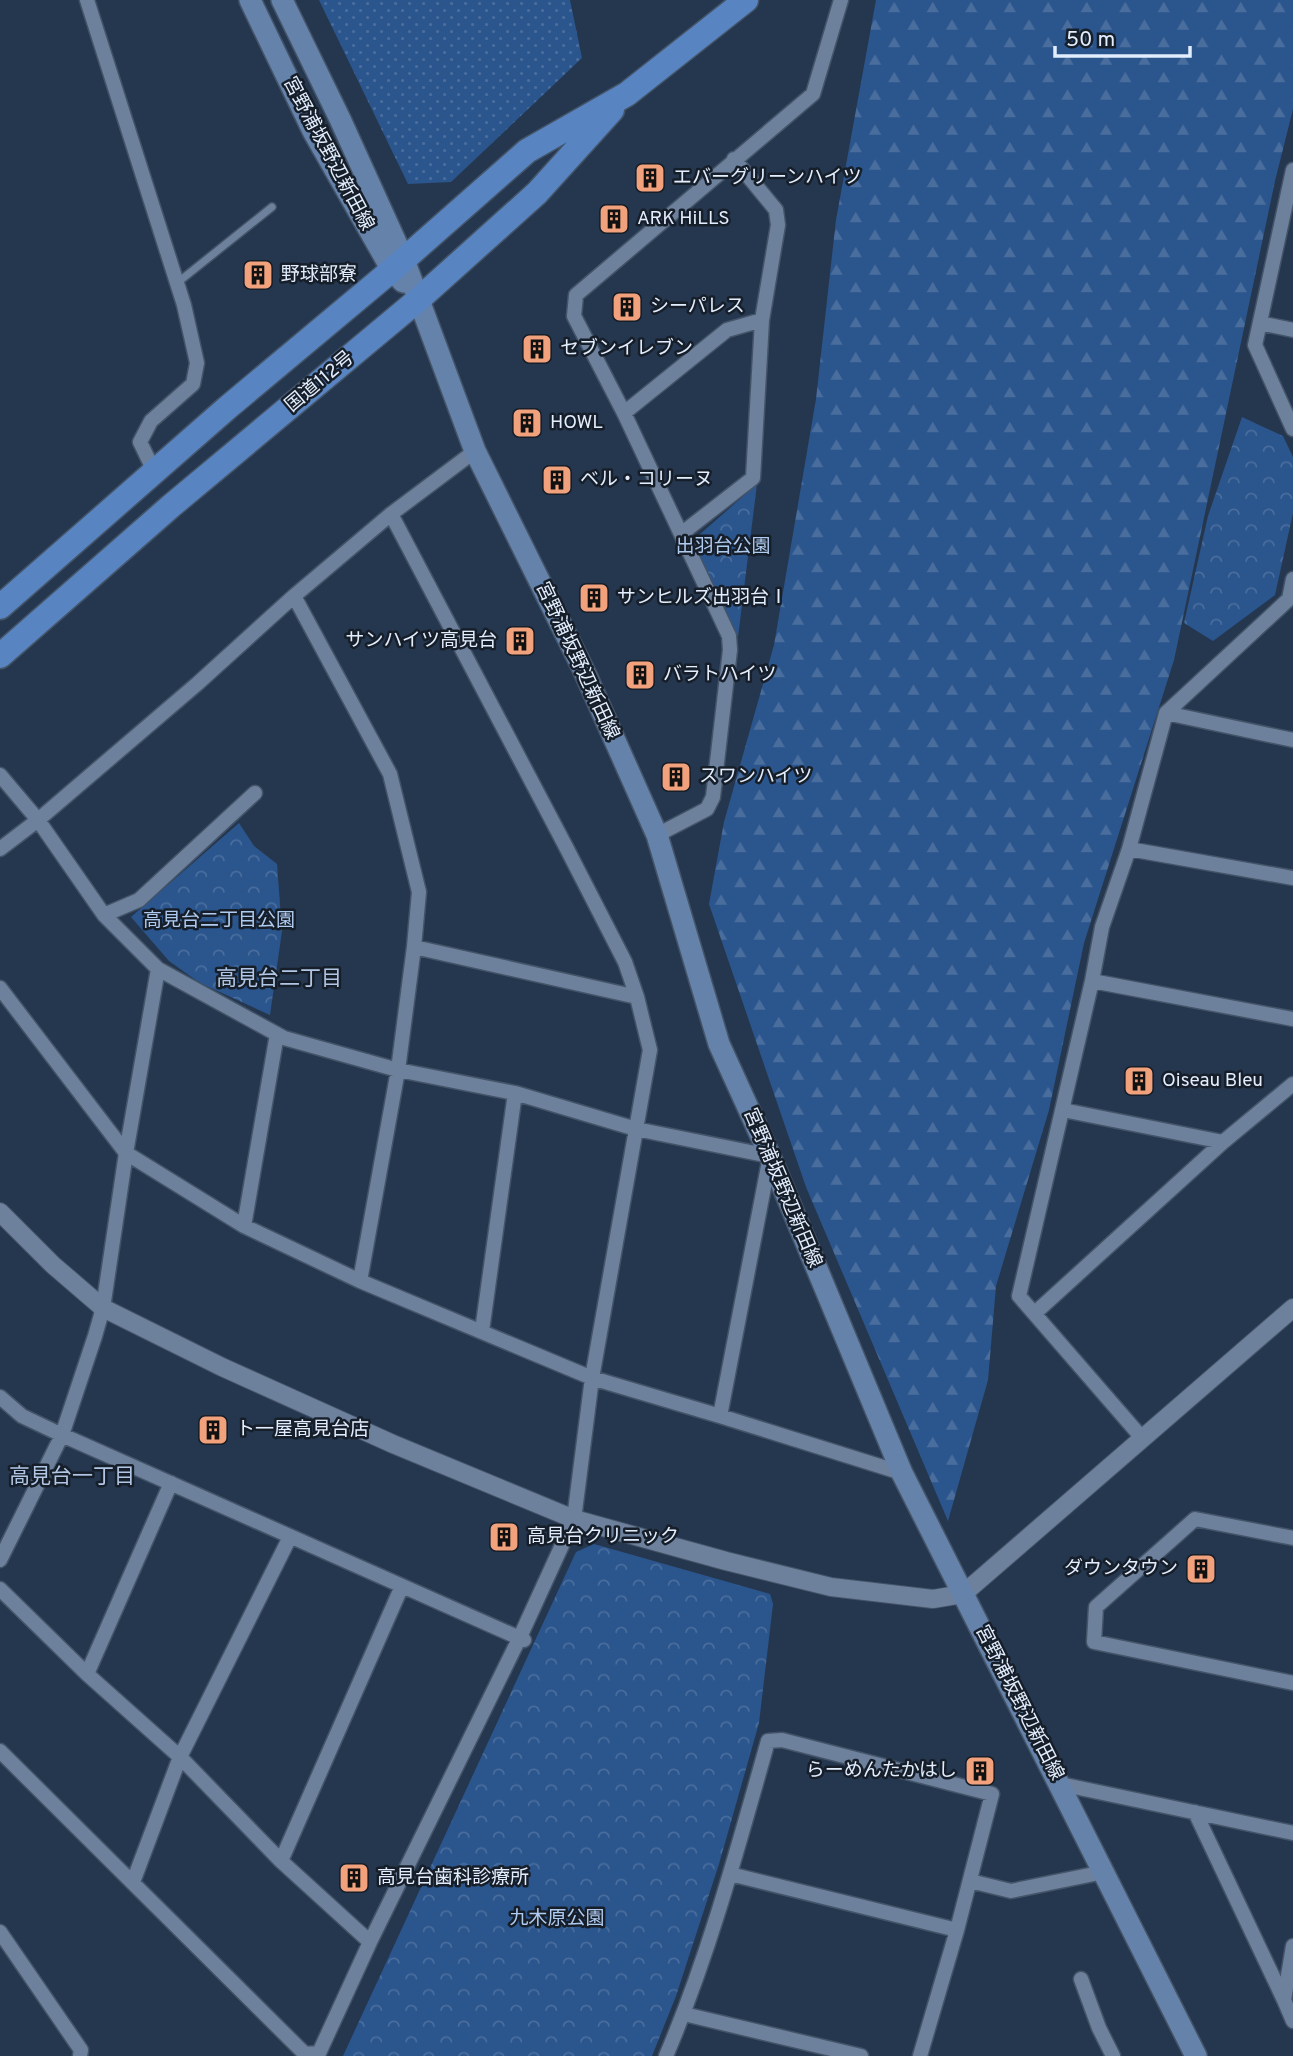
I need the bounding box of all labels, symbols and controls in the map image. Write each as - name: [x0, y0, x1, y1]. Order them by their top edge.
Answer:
- scale bar: [1055, 14, 1190, 58]
- text: 50 m: [1066, 27, 1115, 54]
- street label: 宮野浦坂野辺新田線: [277, 73, 379, 235]
- building icon: エバーグリーンハイツ: [633, 161, 667, 195]
- place label: エバーグリーンハイツ: [673, 166, 862, 190]
- building icon: ARK HiLLS: [597, 202, 631, 236]
- place label: ARK HiLLS: [637, 207, 730, 231]
- building icon: 野球部寮: [241, 258, 275, 292]
- place label: 野球部寮: [281, 263, 357, 287]
- building icon: シーパレス: [610, 290, 644, 324]
- place label: シーパレス: [650, 295, 745, 319]
- building icon: セブンイレブン: [520, 332, 554, 366]
- place label: セブンイレブン: [560, 337, 693, 361]
- street label: 国道112号: [281, 346, 359, 418]
- building icon: HOWL: [510, 406, 544, 440]
- place label: HOWL: [550, 411, 603, 435]
- building icon: ベル・コリーヌ: [540, 463, 574, 497]
- place label: ベル・コリーヌ: [580, 468, 713, 492]
- park label: 出羽台公園: [675, 535, 771, 559]
- street label: 宮野浦坂野辺新田線: [530, 578, 624, 744]
- building icon: サンヒルズ出羽台Ⅰ: [577, 581, 611, 615]
- place label: サンヒルズ出羽台Ⅰ: [617, 586, 788, 610]
- building icon: サンハイツ高見台: [503, 624, 537, 658]
- place label: サンハイツ高見台: [345, 629, 497, 653]
- building icon: バラトハイツ: [623, 658, 657, 692]
- place label: バラトハイツ: [663, 663, 777, 687]
- building icon: スワンハイツ: [659, 760, 693, 794]
- place label: スワンハイツ: [699, 765, 813, 789]
- park label: 高見台二丁目公園: [143, 909, 295, 933]
- district label: 高見台二丁目: [216, 966, 342, 993]
- building icon: Oiseau Bleu: [1122, 1064, 1156, 1098]
- place label: Oiseau Bleu: [1162, 1069, 1263, 1093]
- street label: 宮野浦坂野辺新田線: [738, 1105, 826, 1271]
- building icon: ト一屋高見台店: [196, 1413, 230, 1447]
- place label: ト一屋高見台店: [236, 1418, 369, 1442]
- district label: 高見台一丁目: [9, 1464, 135, 1491]
- building icon: 高見台クリニック: [487, 1520, 521, 1554]
- place label: 高見台クリニック: [527, 1525, 679, 1549]
- building icon: ダウンタウン: [1184, 1552, 1218, 1586]
- place label: ダウンタウン: [1064, 1557, 1178, 1581]
- street label: 宮野浦坂野辺新田線: [969, 1621, 1069, 1785]
- building icon: らーめんたかはし: [963, 1754, 997, 1788]
- place label: らーめんたかはし: [806, 1759, 957, 1783]
- building icon: 高見台歯科診療所: [337, 1861, 371, 1895]
- place label: 高見台歯科診療所: [377, 1866, 529, 1890]
- park label: 九木原公園: [509, 1907, 605, 1931]

